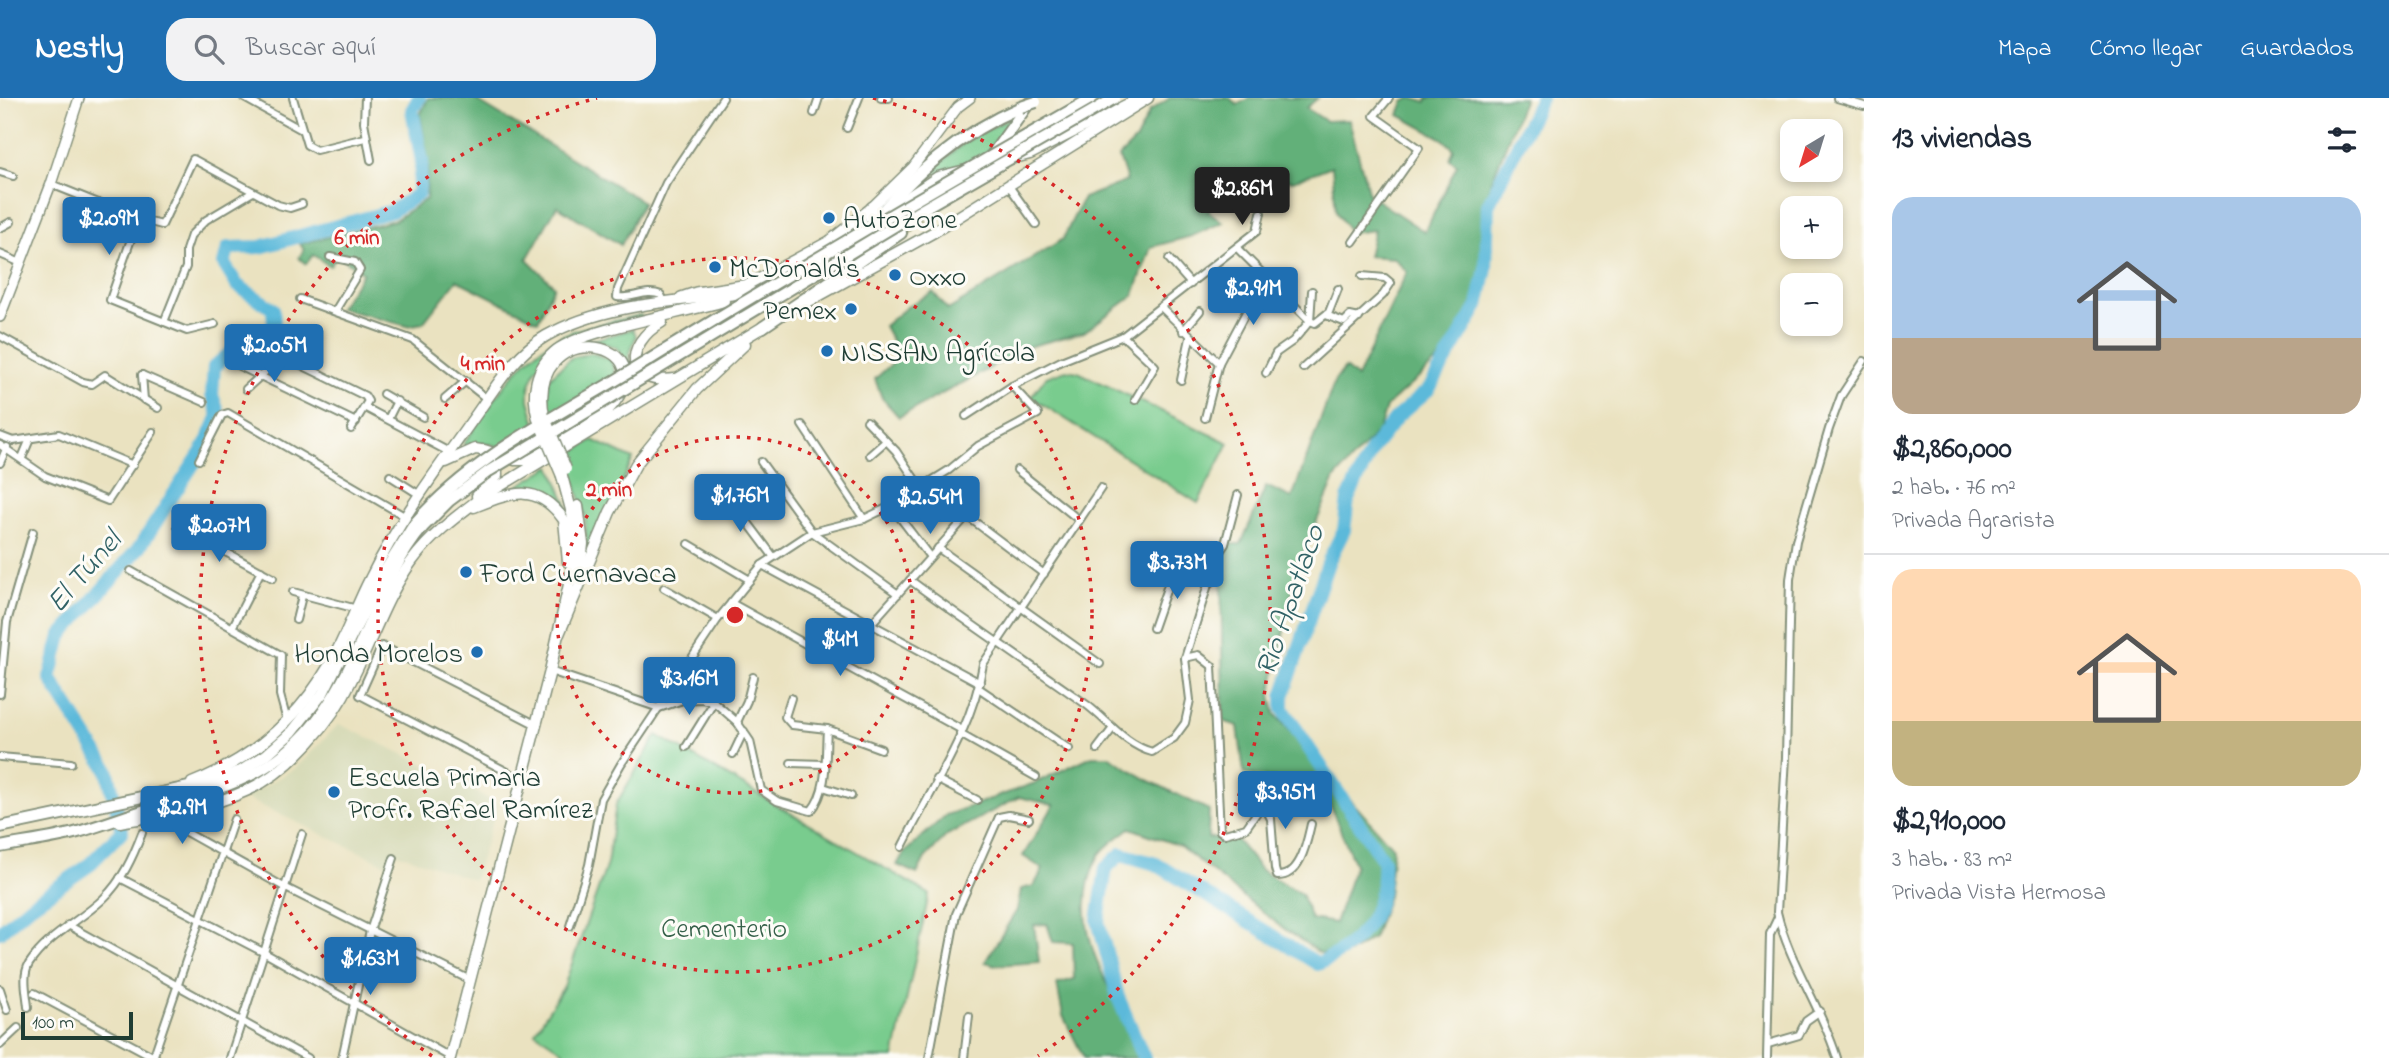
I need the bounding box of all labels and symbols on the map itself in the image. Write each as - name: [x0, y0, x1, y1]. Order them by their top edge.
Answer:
- north arrow: [1780, 119, 1843, 182]
- pin: $2.86M: [1185, 167, 1299, 227]
- pin: $2.09M: [52, 198, 166, 257]
- place label: AutoZone: [843, 201, 957, 242]
- marker: AutoZone: [821, 210, 837, 226]
- text: 6 min: [335, 224, 379, 254]
- place label: McDonald's: [729, 250, 860, 291]
- place label: Oxxo: [909, 258, 966, 299]
- marker: McDonald's: [707, 259, 723, 275]
- marker: Oxxo: [887, 267, 903, 283]
- pin: $2.91M: [1196, 268, 1310, 327]
- place label: Pemex: [763, 292, 837, 333]
- marker: Pemex: [843, 301, 859, 317]
- pin: $2.05M: [217, 324, 331, 384]
- place label: NISSAN Agrícola: [841, 334, 1035, 375]
- marker: NISSAN Agrícola: [819, 343, 835, 359]
- text: 4 min: [461, 350, 505, 380]
- pin: $1.76M: [683, 474, 797, 534]
- text: 2 min: [585, 476, 632, 506]
- pin: $2.54M: [873, 476, 987, 536]
- pin: $2.07M: [162, 504, 276, 564]
- water label: El Túnel: [37, 519, 136, 624]
- water label: Rio Apatlaco: [1246, 519, 1339, 682]
- pin: $3.73M: [1120, 542, 1234, 601]
- place label: Ford Cuernavaca: [479, 555, 677, 596]
- marker: Ford Cuernavaca: [458, 564, 474, 580]
- centre of rings: [723, 603, 747, 627]
- pin: $4M: [806, 618, 874, 678]
- place label: Honda Morelos: [294, 635, 463, 676]
- marker: Honda Morelos: [469, 644, 485, 660]
- pin: $3.16M: [632, 658, 746, 717]
- place label: Escuela Primaria Profr. Rafael Ramírez: [348, 759, 593, 832]
- pin: $3.95M: [1228, 772, 1342, 831]
- marker: Escuela Primaria Profr. Rafael Ramírez: [326, 784, 342, 800]
- pin: $2.9M: [133, 786, 231, 846]
- park label: Cementerio: [661, 910, 787, 951]
- pin: $1.63M: [313, 937, 427, 997]
- scale bar: [21, 1009, 133, 1041]

